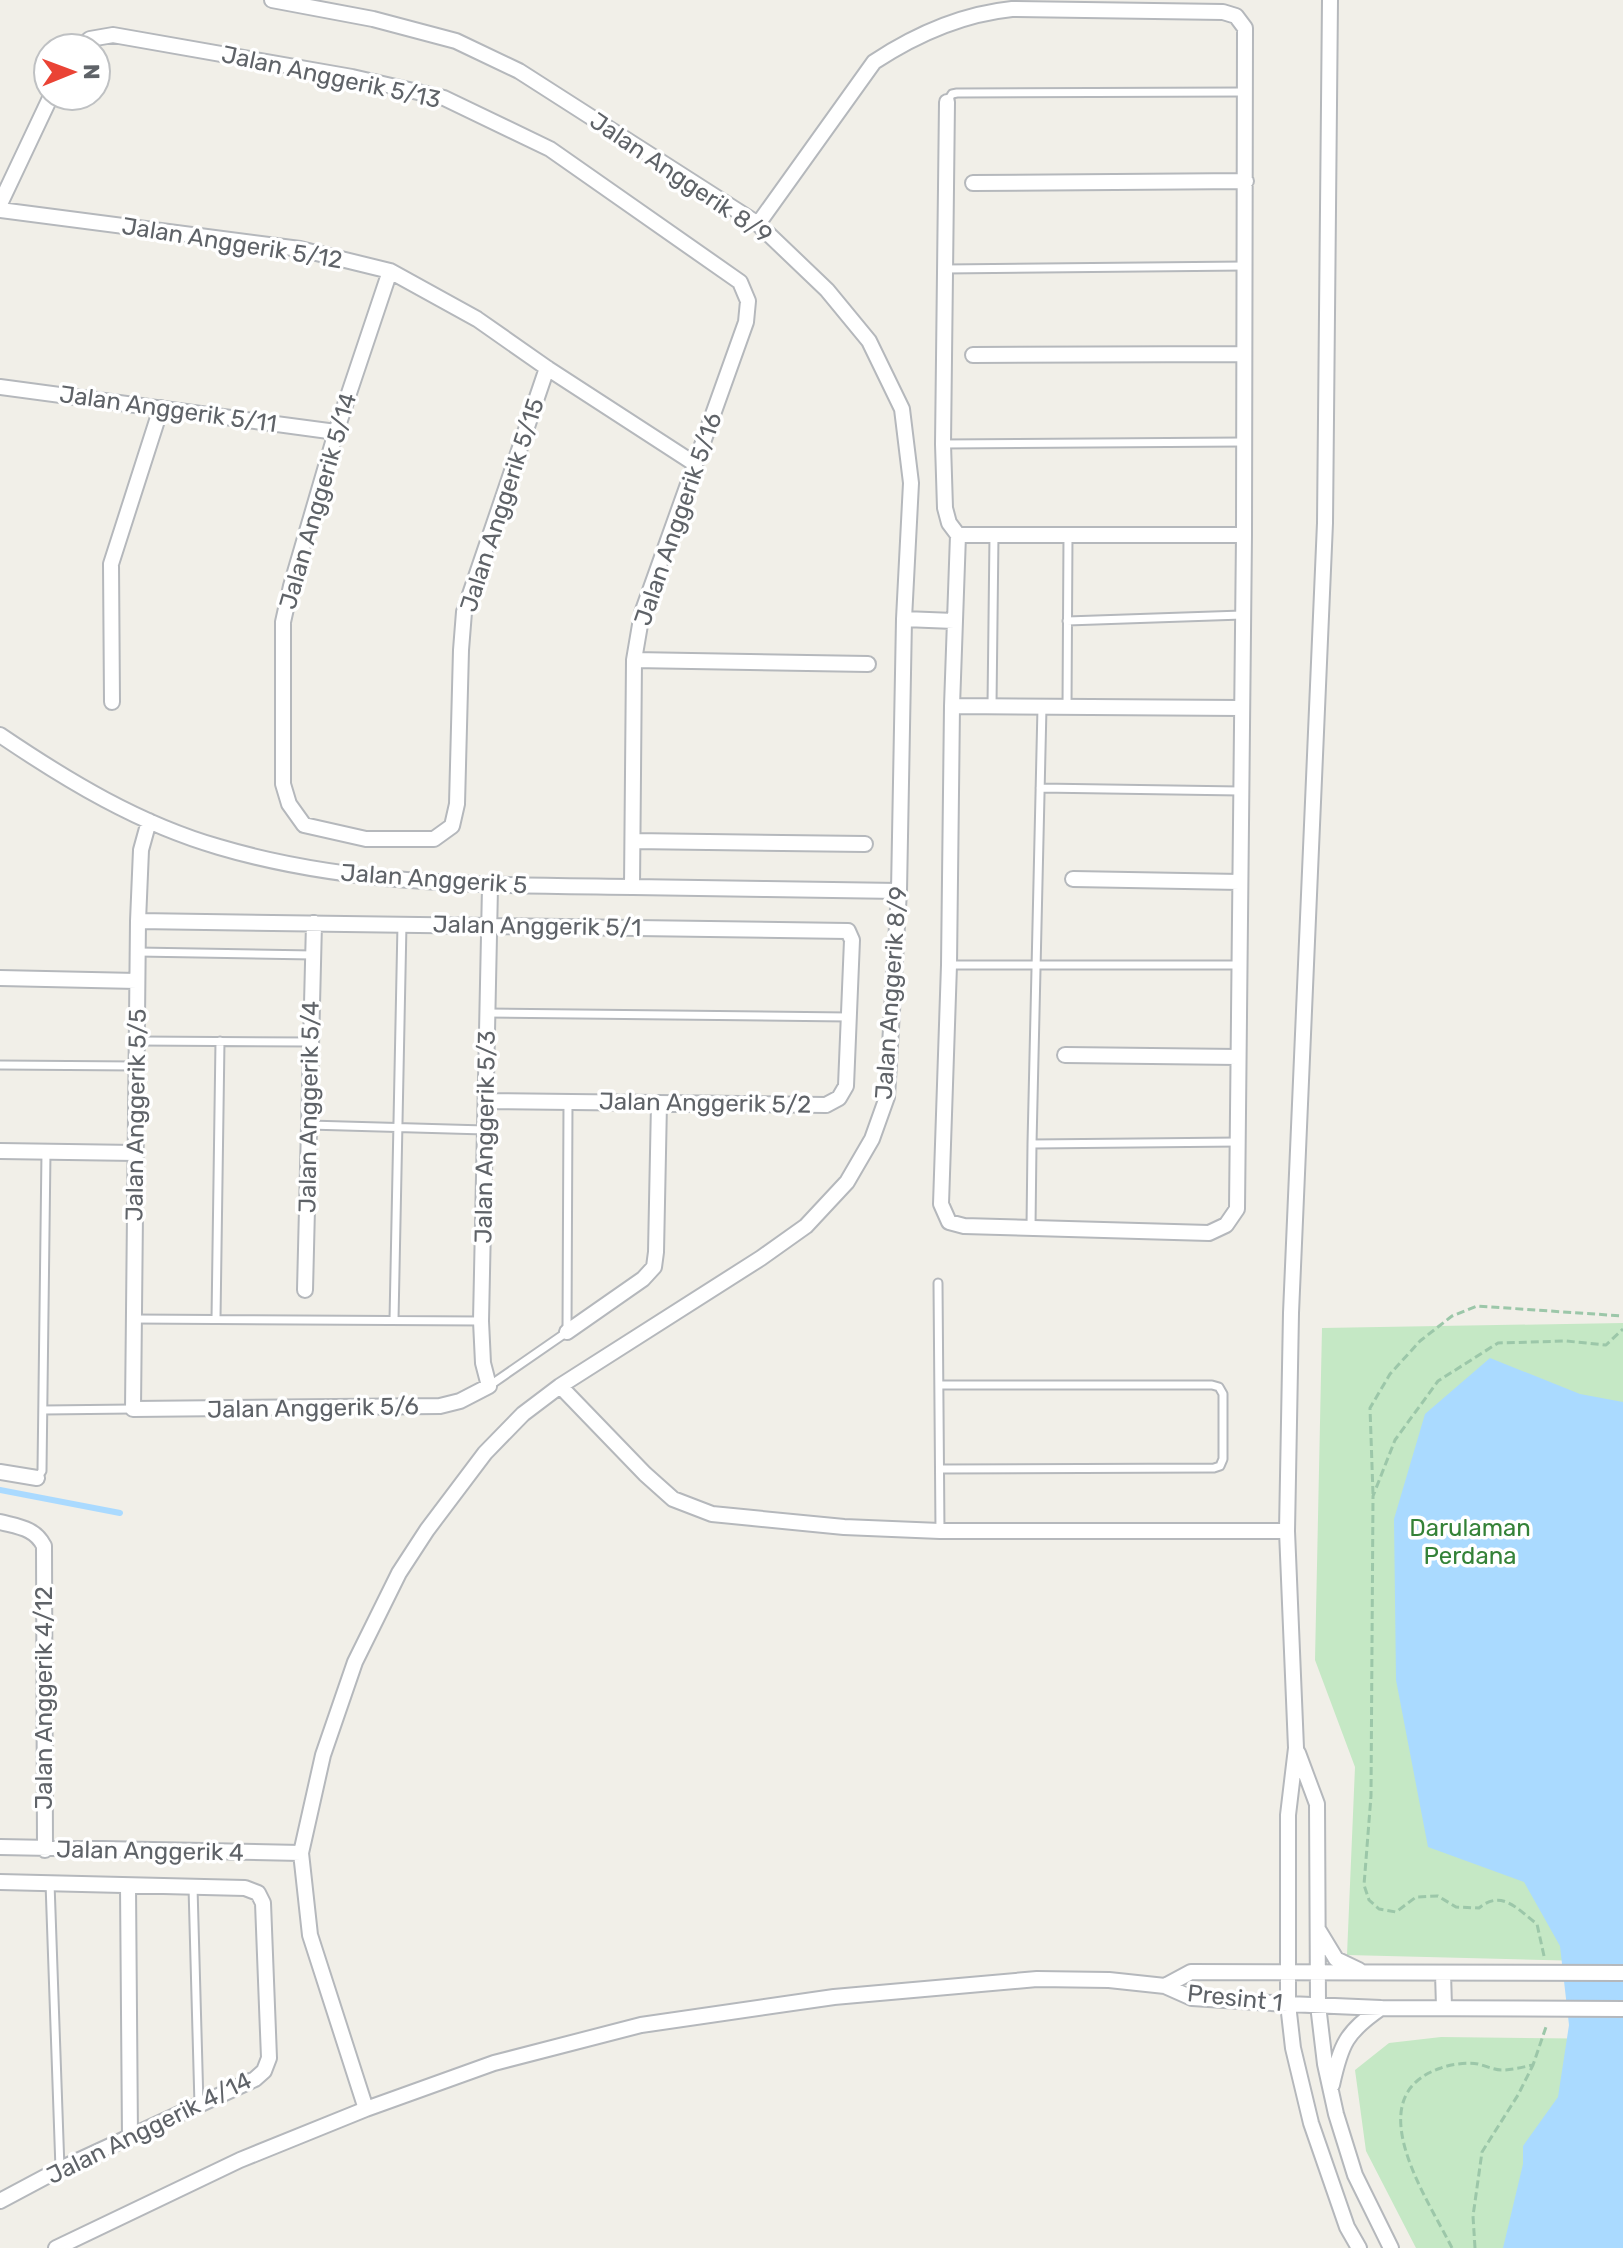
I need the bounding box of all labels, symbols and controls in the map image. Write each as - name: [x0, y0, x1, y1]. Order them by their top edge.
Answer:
- north arrow: [32, 32, 112, 112]
- street label: Jalan Anggerik 5/13: [219, 40, 443, 114]
- text: N: [78, 64, 105, 80]
- street label: Jalan Anggerik 8/9: [585, 107, 777, 249]
- street label: Jalan Anggerik 5/12: [120, 212, 344, 274]
- street label: Jalan Anggerik 5/11: [58, 380, 278, 438]
- street label: Jalan Anggerik 5/14: [274, 390, 362, 612]
- street label: Jalan Anggerik 5/15: [454, 395, 550, 615]
- street label: Jalan Anggerik 5/16: [628, 409, 728, 629]
- street label: Jalan Anggerik 5: [340, 859, 528, 899]
- street label: Jalan Anggerik 8/9: [870, 885, 912, 1101]
- street label: Jalan Anggerik 5/1: [432, 910, 642, 942]
- street label: Jalan Anggerik 5/4: [293, 1001, 325, 1213]
- street label: Jalan Anggerik 5/5: [120, 1008, 152, 1222]
- street label: Jalan Anggerik 5/3: [469, 1030, 501, 1244]
- street label: Jalan Anggerik 5/2: [599, 1087, 811, 1119]
- street label: Jalan Anggerik 5/6: [207, 1392, 419, 1424]
- park label: Darulaman Perdana: [1409, 1514, 1531, 1570]
- street label: Jalan Anggerik 4/12: [30, 1586, 58, 1810]
- street label: Jalan Anggerik 4: [56, 1835, 244, 1867]
- street label: Presint 1: [1186, 1979, 1284, 2017]
- street label: Jalan Anggerik 4/14: [42, 2066, 256, 2190]

